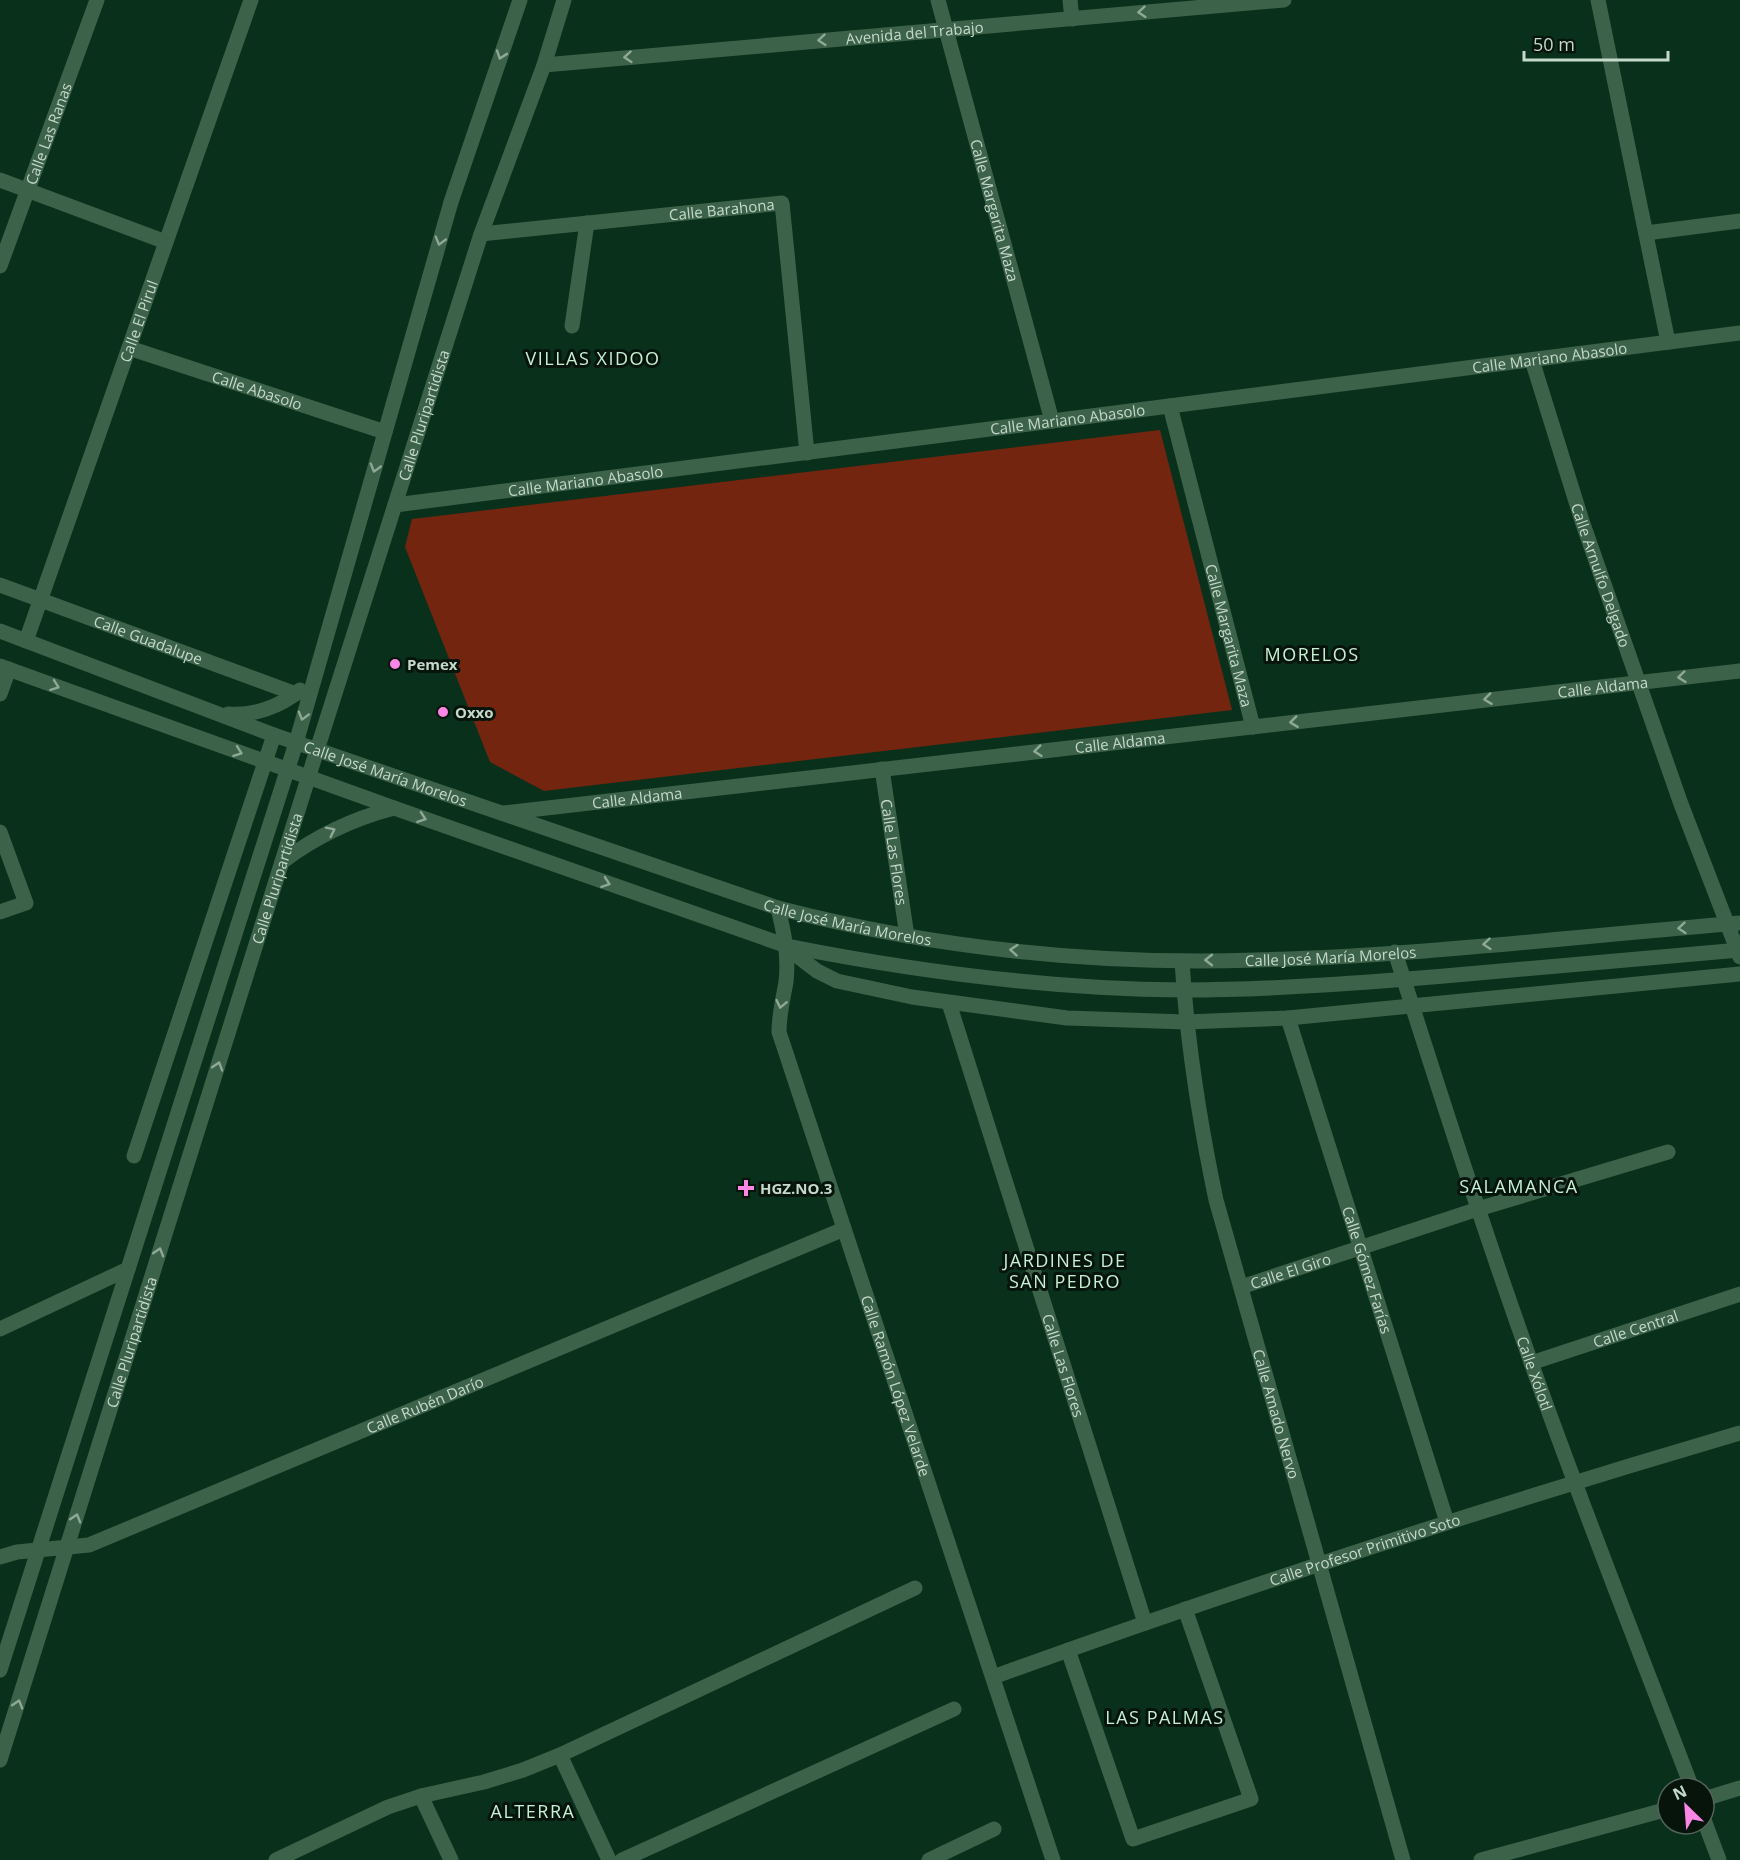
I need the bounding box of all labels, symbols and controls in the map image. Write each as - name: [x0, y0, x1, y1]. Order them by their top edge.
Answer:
- one-way arrow: [1137, 6, 1146, 19]
- street label: Avenida del Trabajo: [845, 16, 984, 48]
- scale bar: [1524, 24, 1668, 62]
- text: 50 m: [1533, 32, 1575, 56]
- one-way arrow: [817, 33, 826, 46]
- one-way arrow: [496, 49, 509, 60]
- one-way arrow: [623, 50, 632, 63]
- street label: Calle Las Ranas: [21, 80, 76, 187]
- street label: Calle Margarita Maza: [966, 137, 1024, 284]
- street label: Calle Barahona: [668, 194, 775, 225]
- one-way arrow: [435, 235, 447, 245]
- street label: Calle El Pirul: [115, 277, 162, 365]
- street label: Calle Mariano Abasolo: [1471, 338, 1628, 377]
- district label: VILLAS XIDOO: [526, 346, 660, 370]
- street label: Calle Pluripartidista: [393, 347, 454, 483]
- street label: Calle Abasolo: [210, 366, 305, 414]
- street label: Calle Mariano Abasolo: [989, 399, 1146, 439]
- street label: Calle Mariano Abasolo: [507, 461, 664, 500]
- one-way arrow: [369, 463, 382, 473]
- street label: Calle Arnulfo Delgado: [1567, 501, 1635, 650]
- street label: Calle Margarita Maza: [1201, 562, 1257, 709]
- street label: Calle Guadalupe: [91, 610, 205, 669]
- district label: MORELOS: [1264, 642, 1360, 666]
- place label: Pemex: [407, 654, 458, 674]
- marker: Pemex: [388, 657, 402, 671]
- one-way arrow: [1677, 670, 1686, 683]
- street label: Calle Aldama: [1557, 672, 1649, 702]
- one-way arrow: [49, 678, 60, 691]
- one-way arrow: [1484, 693, 1493, 705]
- place label: Oxxo: [455, 702, 494, 722]
- marker: Oxxo: [436, 705, 450, 719]
- one-way arrow: [298, 710, 310, 721]
- one-way arrow: [1290, 715, 1299, 728]
- street label: Calle Aldama: [1074, 727, 1166, 757]
- street label: Calle José María Morelos: [301, 736, 470, 811]
- one-way arrow: [1034, 744, 1043, 757]
- one-way arrow: [232, 745, 243, 758]
- street label: Calle Aldama: [591, 782, 683, 813]
- street label: Calle Las Flores: [877, 798, 912, 907]
- street label: Calle Pluripartidista: [247, 810, 307, 946]
- one-way arrow: [416, 810, 427, 823]
- one-way arrow: [325, 826, 336, 838]
- one-way arrow: [600, 875, 611, 888]
- street label: Calle José María Morelos: [761, 894, 933, 950]
- one-way arrow: [1677, 921, 1686, 934]
- one-way arrow: [1483, 937, 1492, 950]
- street label: Calle José María Morelos: [1245, 942, 1417, 970]
- one-way arrow: [1010, 944, 1019, 957]
- one-way arrow: [1205, 954, 1214, 967]
- one-way arrow: [775, 999, 788, 1009]
- one-way arrow: [210, 1061, 223, 1072]
- district label: SALAMANCA: [1459, 1174, 1579, 1198]
- place label: HGZ.NO.3: [760, 1178, 832, 1198]
- marker: HGZ.NO.3: [737, 1179, 755, 1197]
- street label: Calle Gómez Farías: [1338, 1204, 1397, 1336]
- one-way arrow: [152, 1247, 164, 1258]
- district label: JARDINES DE SAN PEDRO: [1001, 1248, 1127, 1293]
- street label: Calle El Giro: [1248, 1248, 1333, 1293]
- street label: Calle Pluripartidista: [101, 1274, 161, 1410]
- street label: Calle Ramón López Velarde: [857, 1292, 935, 1479]
- street label: Calle Central: [1590, 1305, 1681, 1352]
- street label: Calle Las Flores: [1038, 1311, 1089, 1419]
- street label: Calle Xólotl: [1513, 1334, 1557, 1413]
- street label: Calle Amado Nervo: [1249, 1347, 1305, 1481]
- street label: Calle Rubén Darío: [363, 1371, 486, 1438]
- street label: Calle Profesor Primitivo Soto: [1267, 1509, 1463, 1590]
- one-way arrow: [69, 1513, 81, 1524]
- one-way arrow: [10, 1699, 23, 1710]
- district label: LAS PALMAS: [1105, 1705, 1225, 1729]
- north arrow: [1656, 1776, 1716, 1836]
- text: N: [1669, 1780, 1690, 1805]
- district label: ALTERRA: [491, 1799, 575, 1823]

